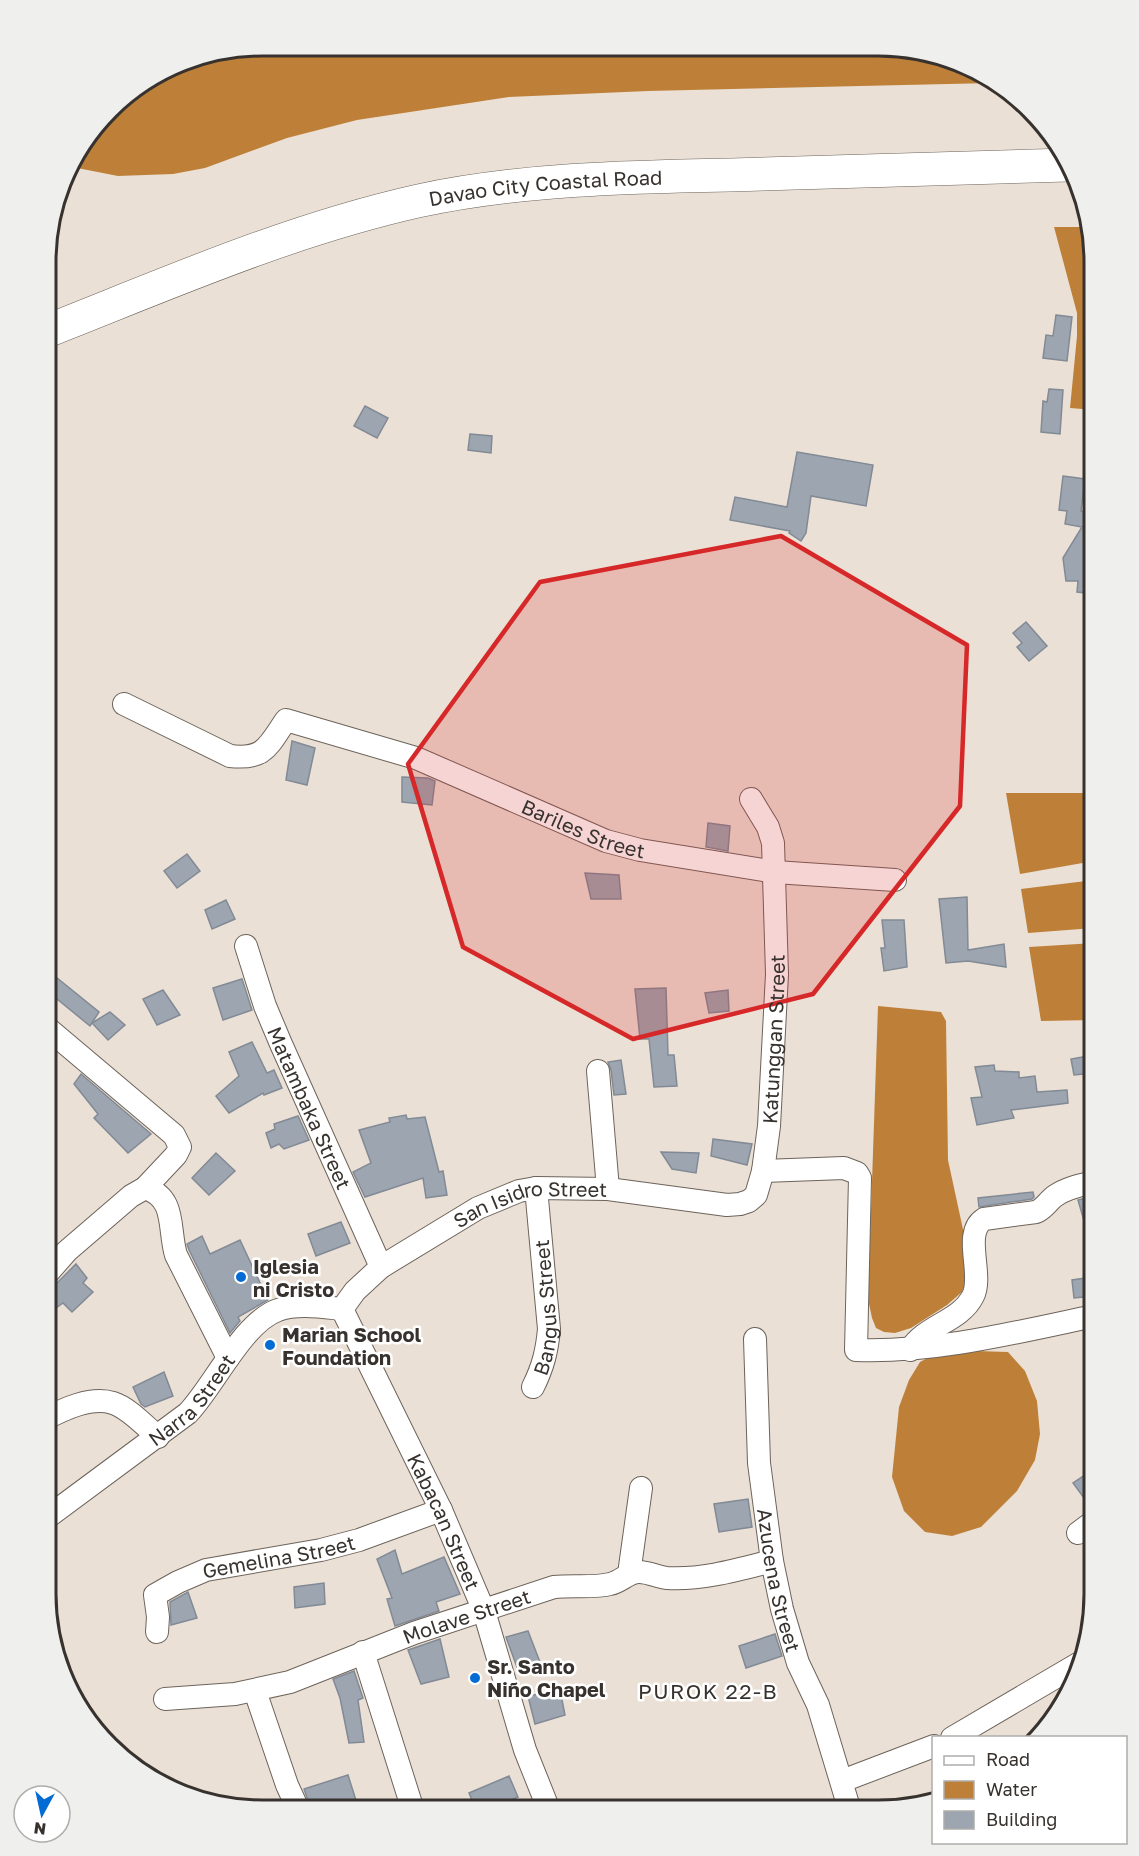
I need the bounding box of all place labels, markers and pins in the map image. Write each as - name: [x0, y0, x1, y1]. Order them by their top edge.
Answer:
- place label: Iglesia ni Cristo: [253, 1254, 334, 1301]
- marker: Iglesia ni Cristo: [234, 1270, 248, 1284]
- place label: Marian School Foundation: [282, 1322, 421, 1369]
- marker: Marian School Foundation: [263, 1338, 277, 1352]
- place label: Sr. Santo Niño Chapel: [487, 1654, 606, 1701]
- marker: Sr. Santo Niño Chapel: [468, 1671, 482, 1685]

